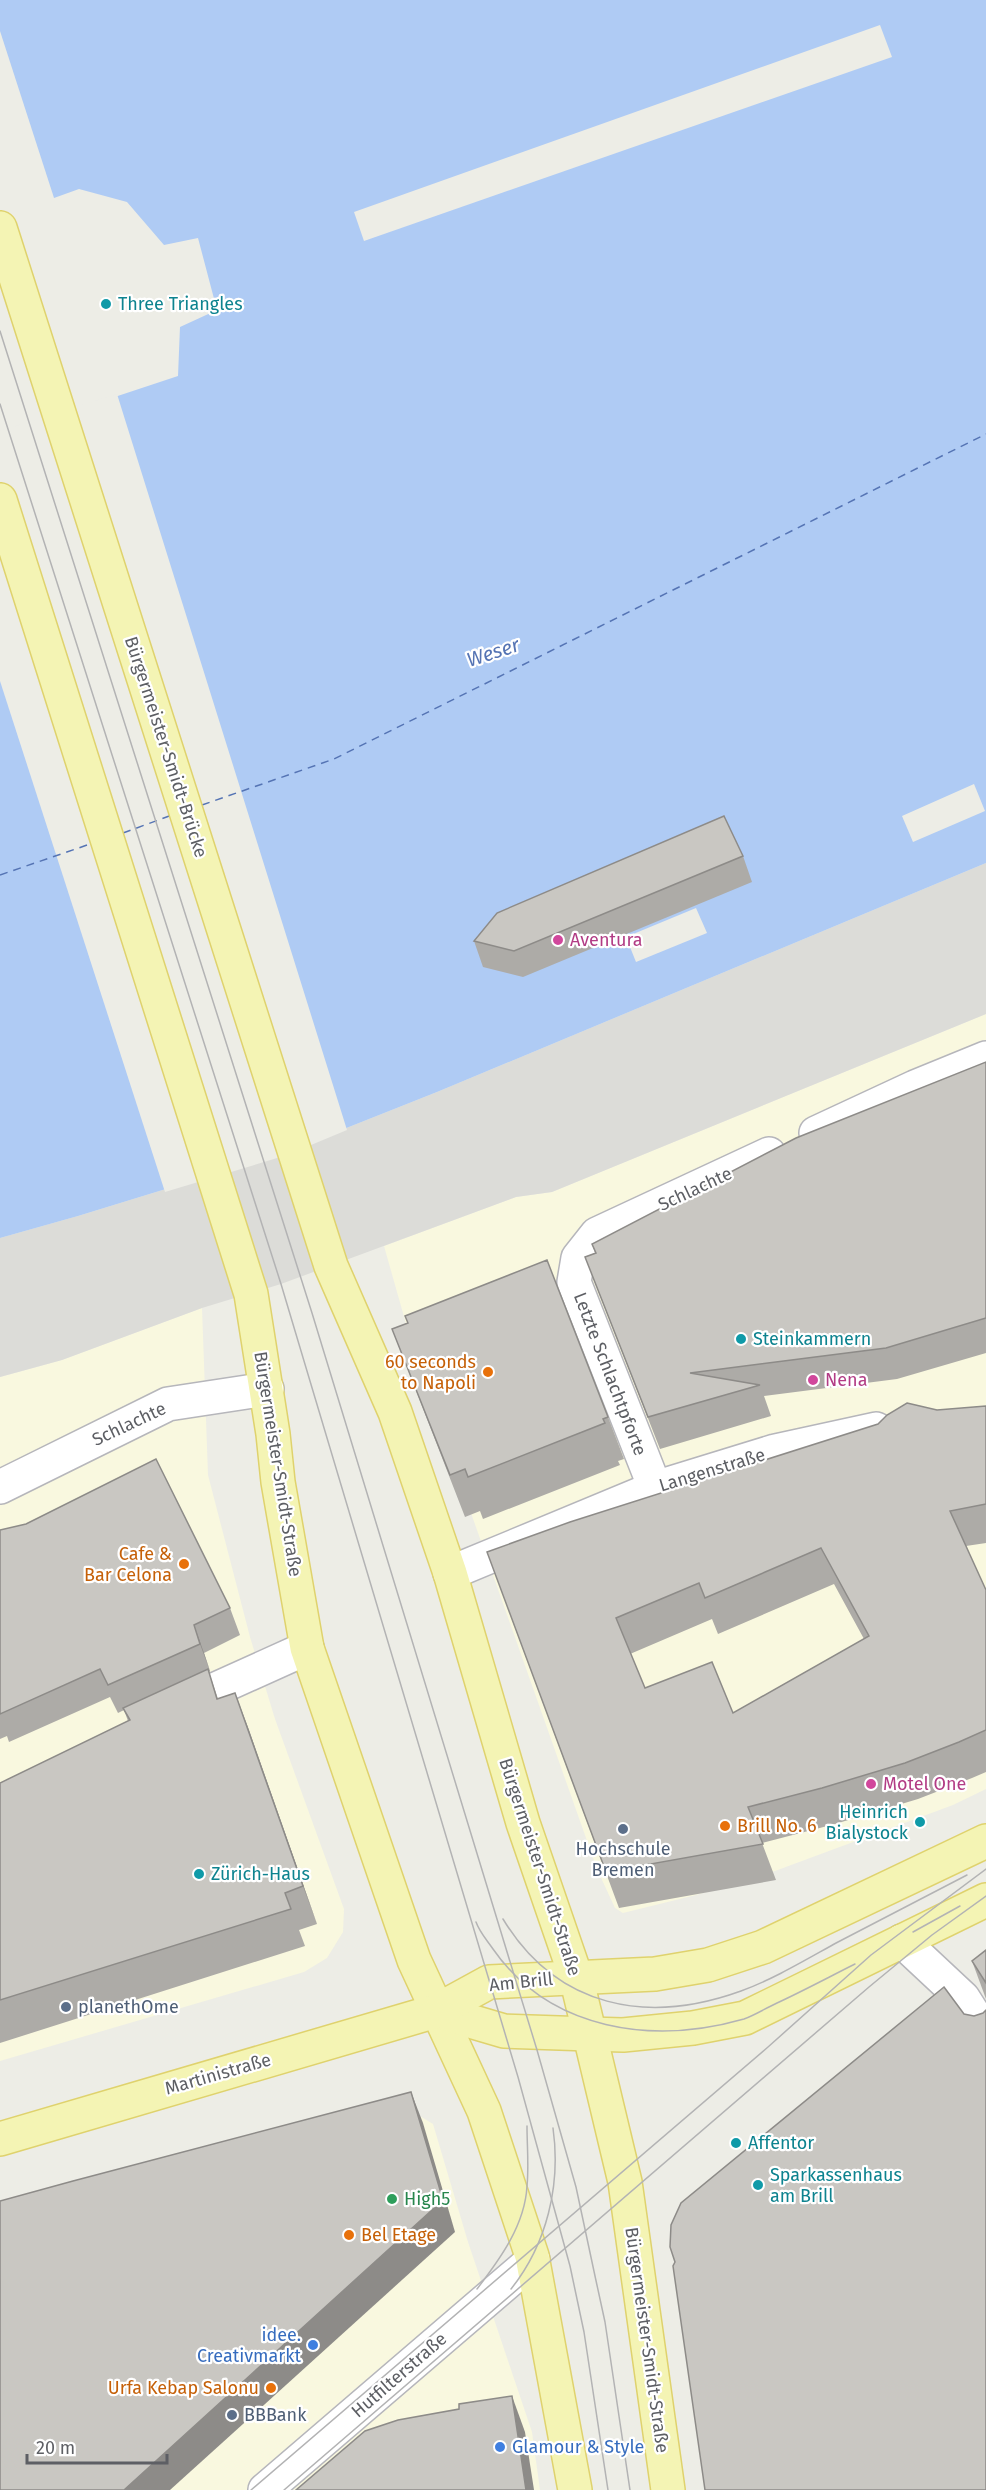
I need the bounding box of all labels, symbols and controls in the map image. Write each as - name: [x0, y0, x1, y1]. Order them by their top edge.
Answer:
- place label: Three Triangles: [118, 293, 243, 315]
- marker: Three Triangles: [99, 297, 113, 311]
- water label: Weser: [464, 632, 524, 672]
- street label: Bürgermeister-Smidt-Brücke: [120, 634, 212, 860]
- place label: Aventura: [570, 929, 643, 951]
- marker: Aventura: [551, 933, 565, 947]
- street label: Schlachte: [654, 1162, 736, 1216]
- street label: Letzte Schlachtpforte: [569, 1289, 651, 1459]
- place label: Steinkammern: [753, 1328, 871, 1350]
- marker: Steinkammern: [734, 1332, 748, 1346]
- street label: Bürgermeister-Smidt-Straße: [249, 1350, 307, 1578]
- place label: 60 seconds to Napoli: [385, 1351, 476, 1394]
- marker: 60 seconds to Napoli: [481, 1365, 495, 1379]
- place label: Nena: [825, 1369, 867, 1391]
- marker: Nena: [806, 1373, 820, 1387]
- street label: Schlachte: [88, 1397, 170, 1451]
- street label: Langenstraße: [656, 1443, 768, 1497]
- place label: Cafe & Bar Celona: [84, 1543, 172, 1586]
- marker: Cafe & Bar Celona: [177, 1557, 191, 1571]
- street label: Bürgermeister-Smidt-Straße: [494, 1755, 586, 1979]
- place label: Motel One: [883, 1773, 966, 1795]
- marker: Motel One: [864, 1777, 878, 1791]
- place label: Heinrich Bialystock: [826, 1801, 909, 1844]
- place label: Brill No. 6: [737, 1815, 817, 1837]
- marker: Heinrich Bialystock: [913, 1815, 927, 1829]
- marker: Brill No. 6: [718, 1819, 732, 1833]
- marker: Hochschule Bremen: [616, 1822, 630, 1836]
- place label: Hochschule Bremen: [576, 1838, 670, 1881]
- place label: Zürich-Haus: [211, 1863, 310, 1885]
- marker: Zürich-Haus: [192, 1867, 206, 1881]
- street label: Am Brill: [488, 1968, 554, 1996]
- place label: planethOme: [78, 1996, 179, 2018]
- marker: planethOme: [59, 2000, 73, 2014]
- street label: Martinistraße: [162, 2048, 274, 2100]
- place label: Affentor: [748, 2132, 814, 2154]
- marker: Affentor: [729, 2136, 743, 2150]
- place label: Sparkassenhaus am Brill: [770, 2164, 902, 2207]
- marker: Sparkassenhaus am Brill: [751, 2178, 765, 2192]
- place label: High5: [404, 2188, 450, 2210]
- marker: High5: [385, 2192, 399, 2206]
- place label: Bel Etage: [361, 2224, 436, 2246]
- street label: Bürgermeister-Smidt-Straße: [620, 2226, 674, 2454]
- marker: Bel Etage: [342, 2228, 356, 2242]
- place label: idee. Creativmarkt: [197, 2324, 301, 2367]
- street label: Hutfilterstraße: [347, 2328, 451, 2422]
- marker: idee. Creativmarkt: [306, 2338, 320, 2352]
- place label: Urfa Kebap Salonu: [108, 2377, 259, 2399]
- marker: Urfa Kebap Salonu: [264, 2381, 278, 2395]
- place label: BBBank: [244, 2404, 307, 2426]
- marker: BBBank: [225, 2408, 239, 2422]
- scale bar: [27, 2427, 166, 2465]
- place label: Glamour & Style: [512, 2436, 644, 2458]
- text: 20 m: [36, 2437, 75, 2459]
- marker: Glamour & Style: [493, 2440, 507, 2454]

